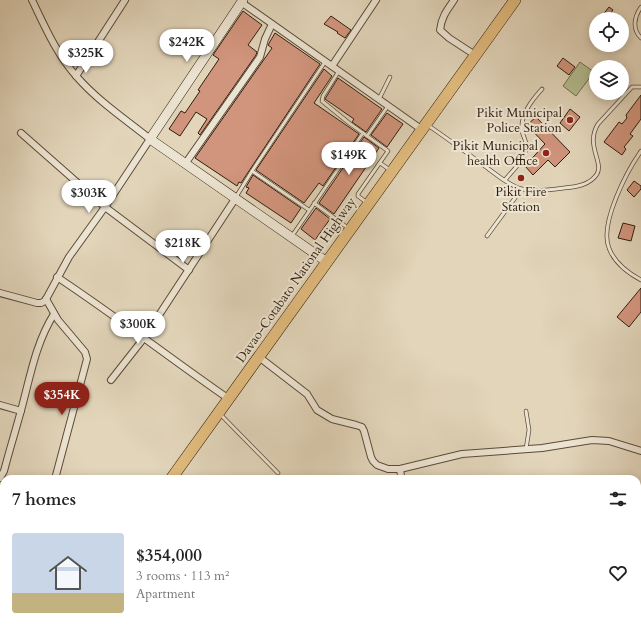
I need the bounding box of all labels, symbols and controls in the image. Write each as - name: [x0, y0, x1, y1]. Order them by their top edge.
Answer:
- map controls: [589, 12, 629, 100]
- button: locate: [589, 12, 629, 52]
- pin: $242K: [159, 29, 215, 63]
- text: $242K: [168, 33, 206, 51]
- pin: $325K: [58, 40, 114, 74]
- text: $325K: [67, 44, 105, 62]
- button: layers: [589, 60, 629, 100]
- place label: Pikit Municipal Police Station: [477, 104, 563, 137]
- marker: Pikit Municipal Police Station: [565, 115, 575, 125]
- place label: Pikit Municipal health Office: [453, 137, 539, 170]
- pin: $149K: [321, 142, 377, 176]
- text: $149K: [330, 146, 368, 164]
- marker: Pikit Municipal health Office: [541, 148, 551, 158]
- marker: Pikit Fire Station: [516, 173, 526, 183]
- pin: $303K: [61, 180, 117, 214]
- place label: Pikit Fire Station: [495, 183, 547, 216]
- text: $303K: [70, 184, 108, 202]
- street label: Davao-Cotabato National Highway: [232, 194, 360, 366]
- pin: $218K: [155, 230, 211, 264]
- text: $218K: [164, 234, 202, 252]
- pin: $300K: [110, 311, 166, 345]
- text: $300K: [119, 315, 157, 333]
- pin: $354K: [34, 382, 90, 416]
- text: $354K: [43, 386, 81, 404]
- text: 7 homes: [12, 488, 76, 511]
- icon: filters: [607, 488, 629, 510]
- text: $354,000: [136, 544, 202, 567]
- icon: home: [44, 549, 92, 597]
- icon: heart: [607, 562, 629, 584]
- text: 3 rooms · 113 m²: [136, 567, 229, 585]
- text: Apartment: [136, 585, 195, 603]

